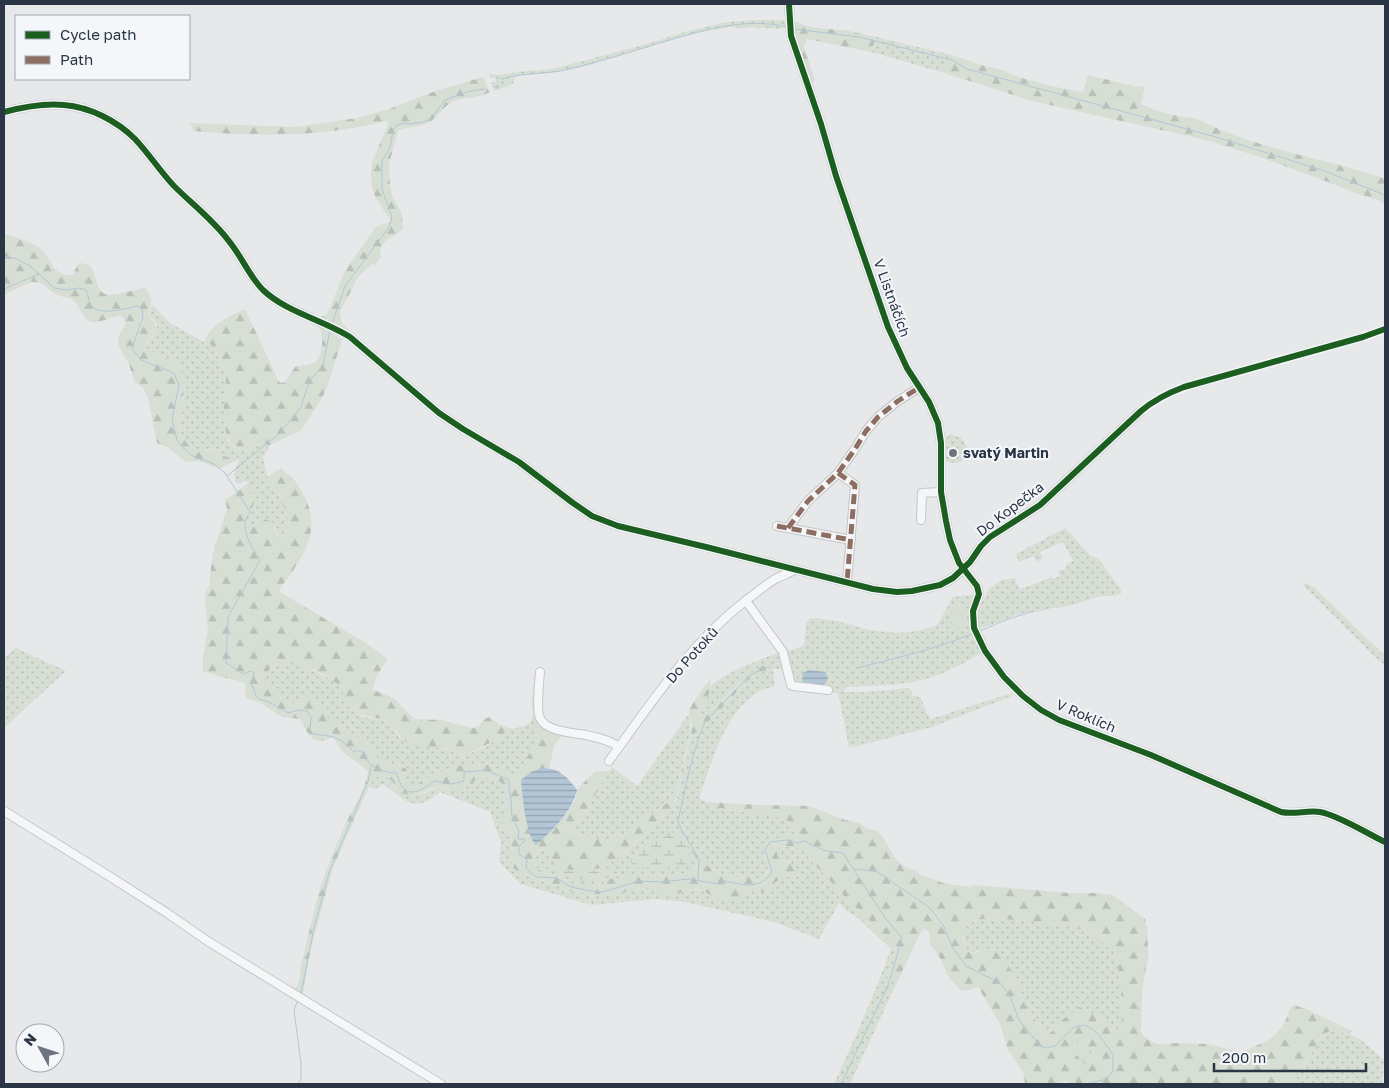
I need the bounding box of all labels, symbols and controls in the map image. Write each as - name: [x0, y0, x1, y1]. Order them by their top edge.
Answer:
- legend: [15, 15, 190, 80]
- text: Cycle path: [60, 25, 136, 43]
- text: Path: [60, 50, 93, 68]
- street label: V Listnáčích: [870, 256, 914, 339]
- place label: svatý Martin: [963, 444, 1049, 461]
- marker: svatý Martin: [947, 447, 959, 459]
- street label: Do Kopečka: [973, 478, 1047, 539]
- street label: Do Potoků: [662, 623, 721, 686]
- street label: V Roklích: [1054, 695, 1119, 736]
- north arrow: [15, 1023, 65, 1073]
- text: N: [20, 1030, 40, 1049]
- scale bar: [1214, 1040, 1366, 1072]
- text: 200 m: [1222, 1048, 1266, 1066]

